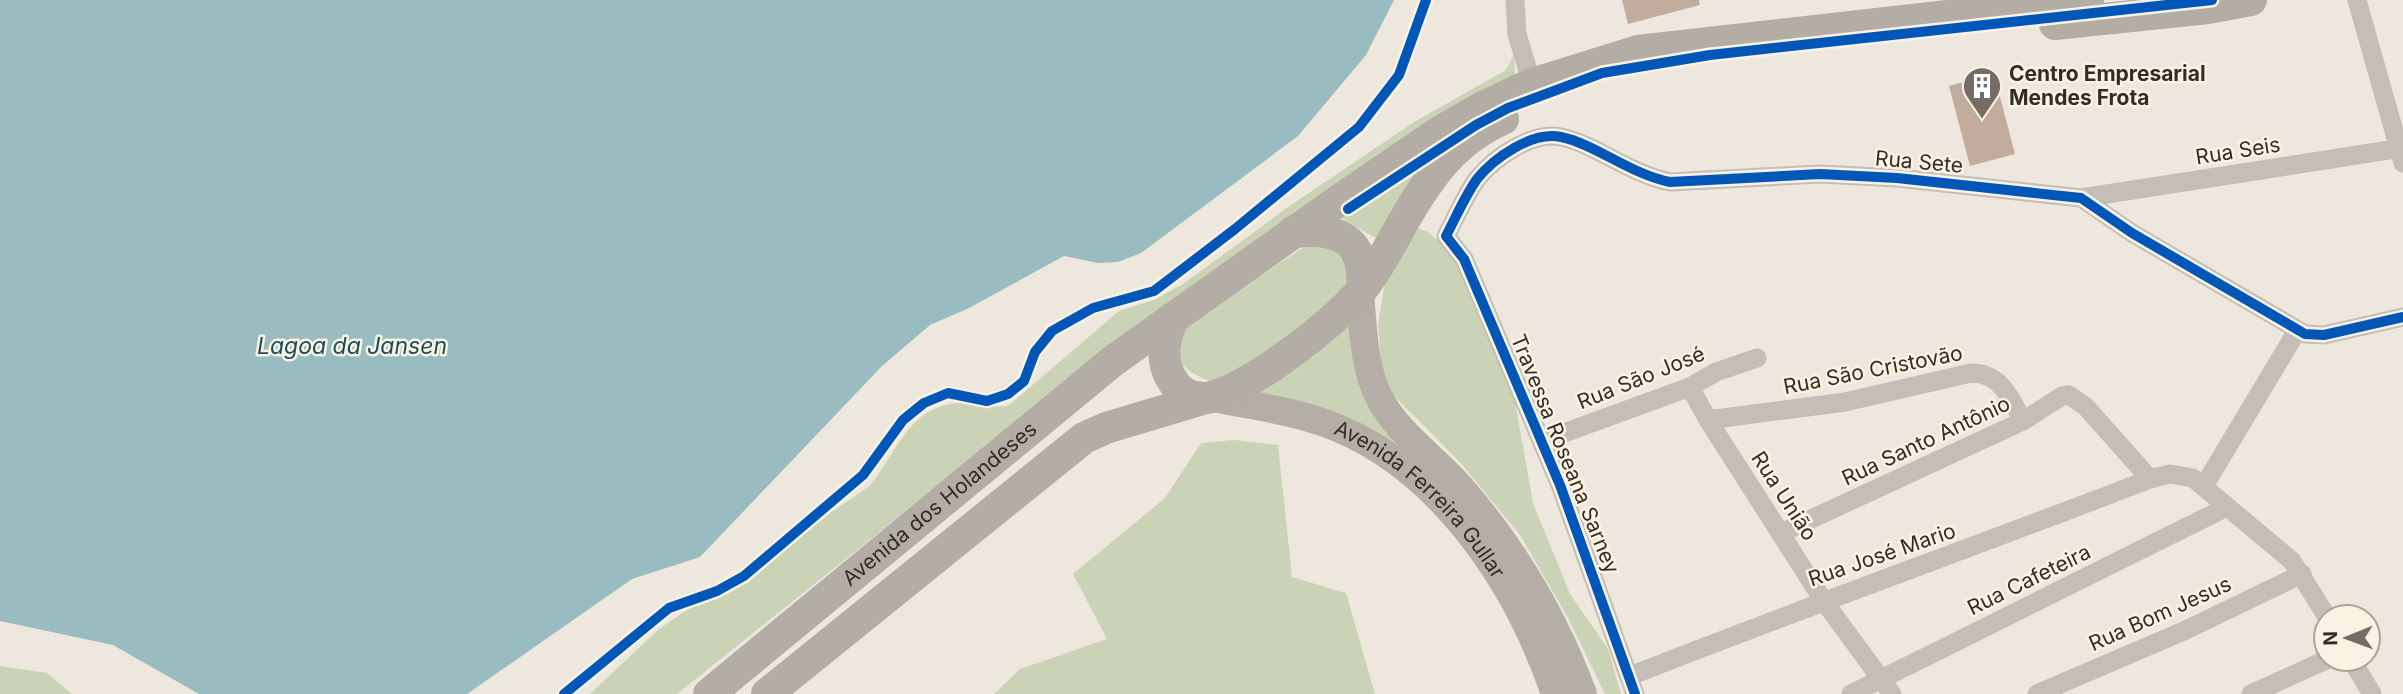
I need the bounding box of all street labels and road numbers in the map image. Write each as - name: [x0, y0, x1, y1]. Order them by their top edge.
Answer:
- street label: Rua Seis: [2194, 131, 2282, 170]
- street label: Rua Sete: [1874, 145, 1964, 178]
- street label: Travessa Roseana Sarney: [1506, 330, 1625, 577]
- street label: Rua São Cristovão: [1781, 340, 1965, 399]
- street label: Rua São José: [1573, 341, 1708, 414]
- street label: Rua Santo Antônio: [1838, 391, 2014, 490]
- street label: Avenida Ferreira Gullar: [1331, 415, 1511, 583]
- street label: Avenida dos Holandeses: [837, 416, 1042, 591]
- street label: Rua União: [1746, 447, 1822, 545]
- street label: Rua José Mario: [1805, 518, 1959, 591]
- street label: Rua Cafeteira: [1963, 539, 2094, 620]
- street label: Rua Bom Jesus: [2085, 571, 2235, 656]

